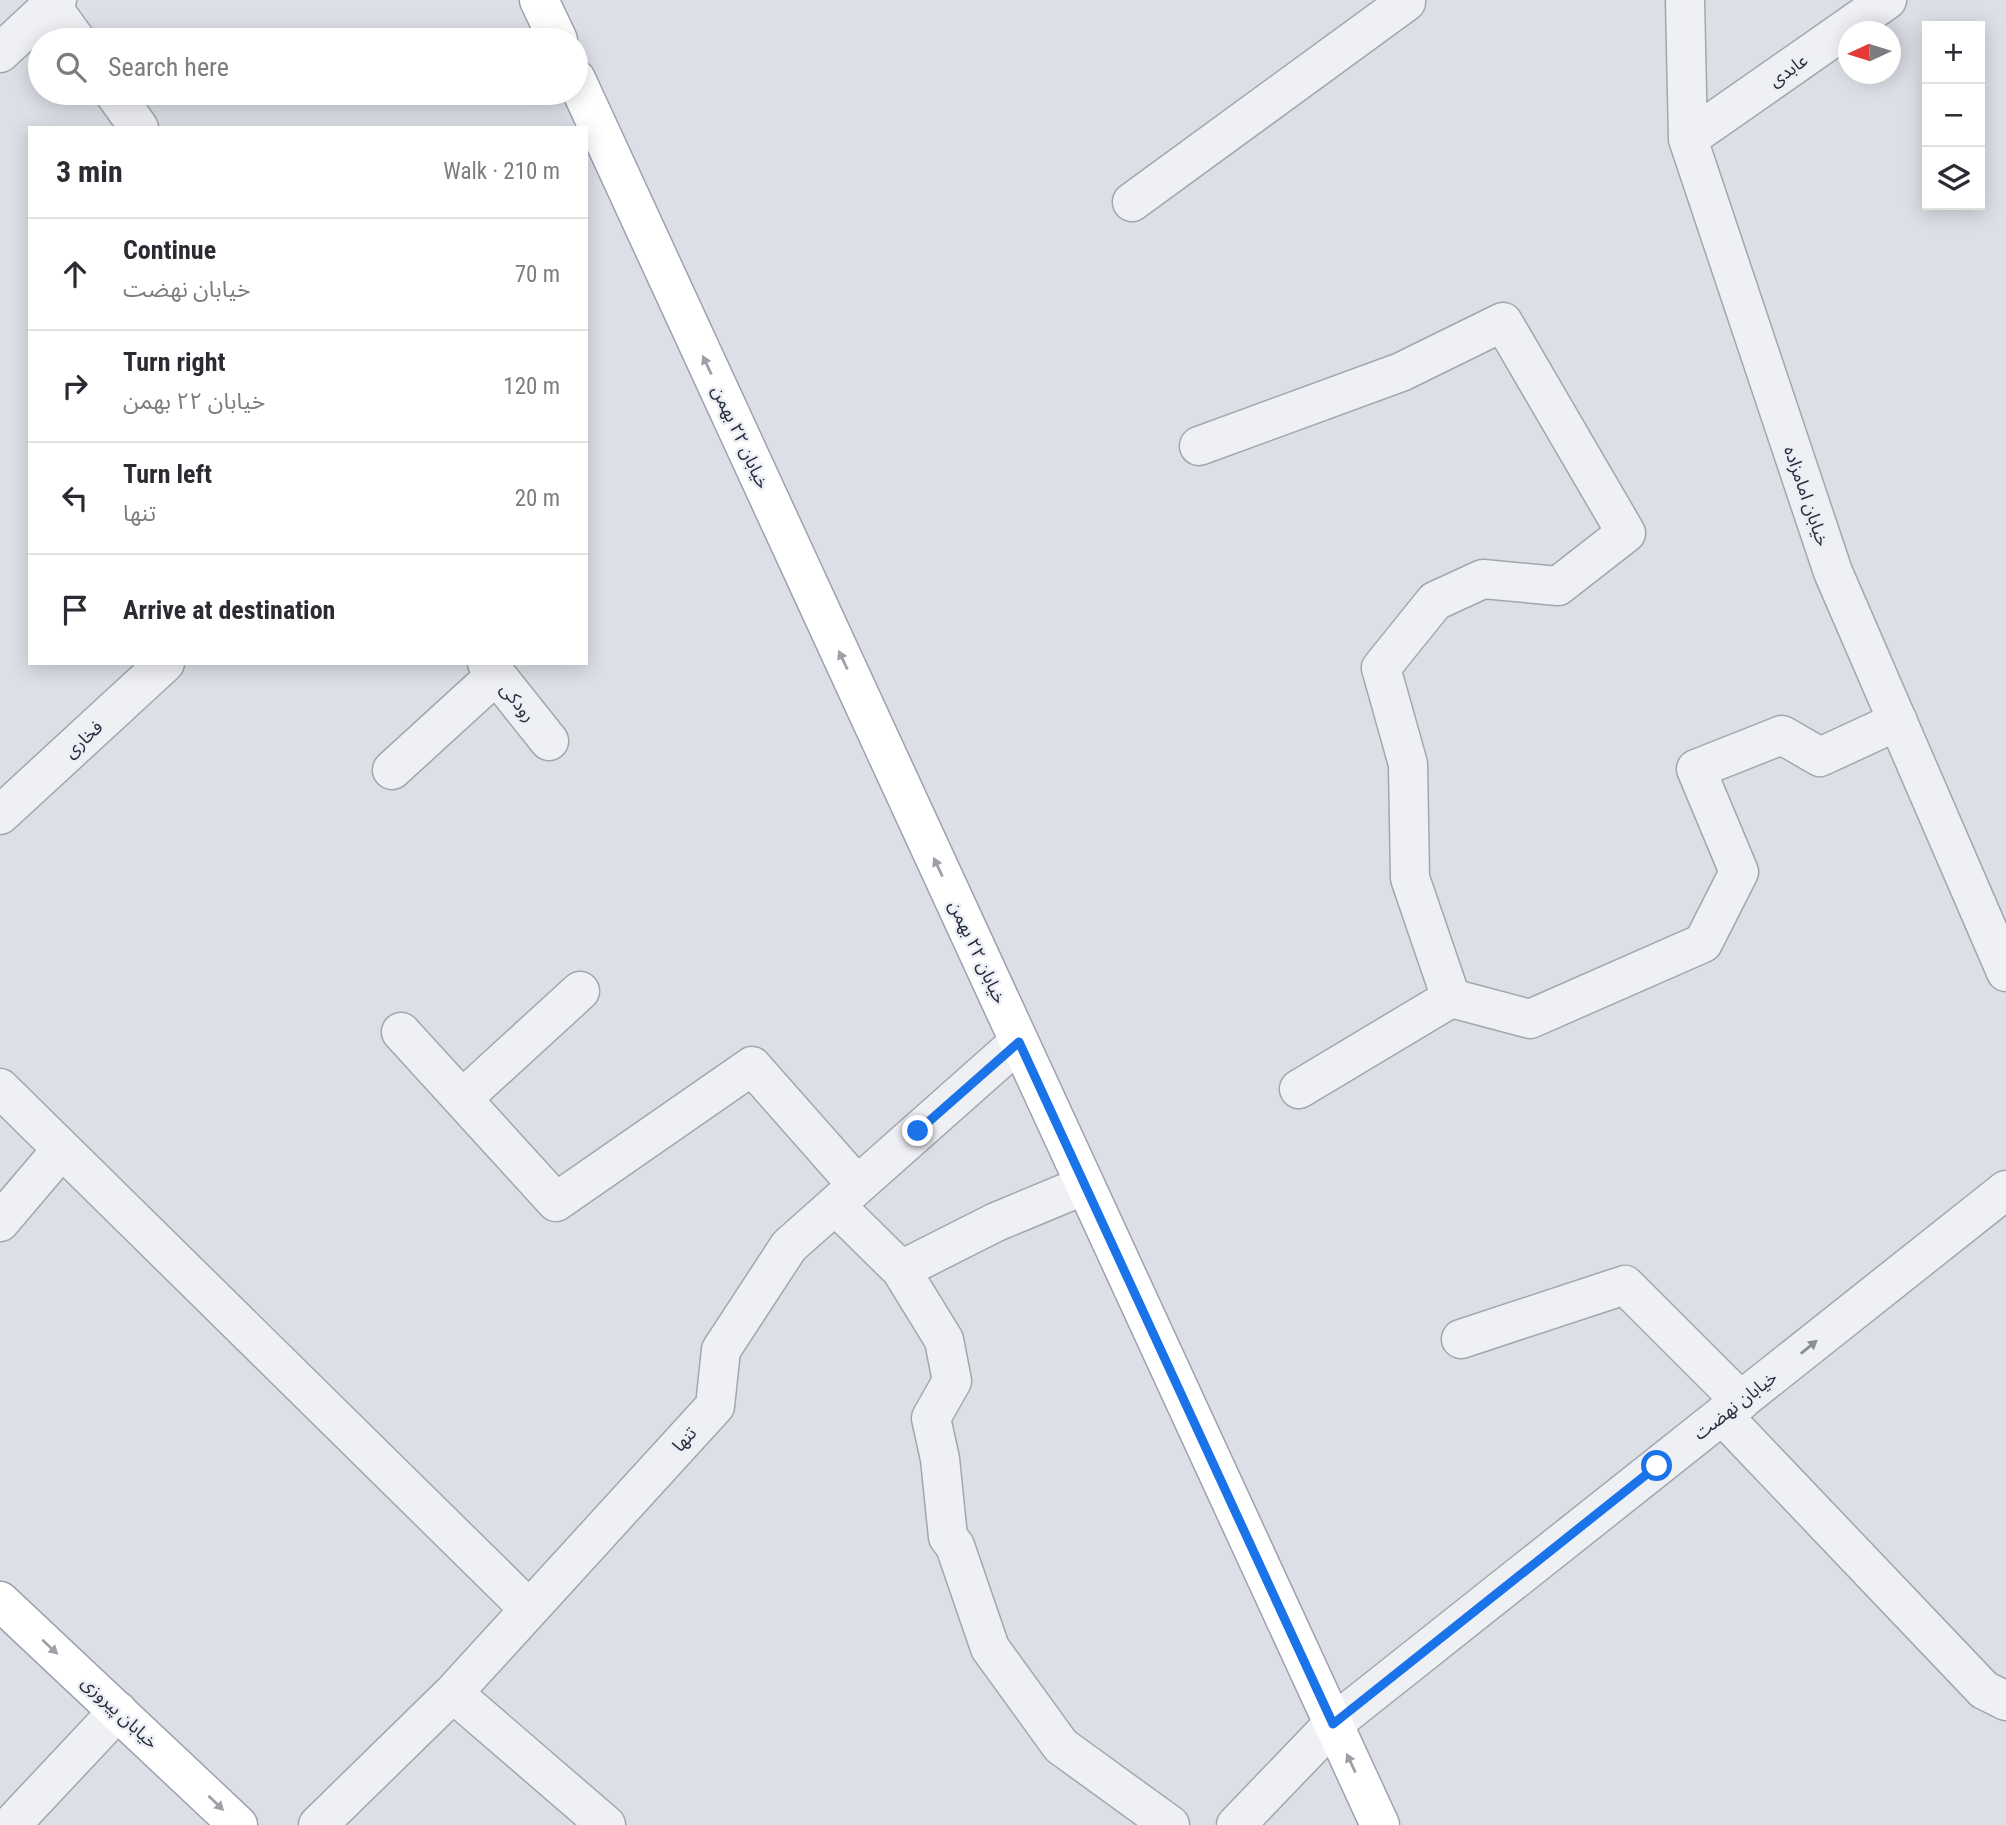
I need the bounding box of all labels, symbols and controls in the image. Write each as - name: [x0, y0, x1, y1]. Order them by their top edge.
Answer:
- north arrow: [1838, 21, 1901, 84]
- map controls: [1922, 21, 1985, 210]
- button: +: [1922, 21, 1985, 84]
- search box: [28, 28, 588, 105]
- icon: search: [52, 48, 90, 86]
- street label: عابدی: [1765, 49, 1812, 92]
- text: Search here: [108, 52, 229, 82]
- button: −: [1922, 84, 1985, 147]
- button: layers: [1922, 147, 1985, 210]
- text: 3 min: [56, 154, 123, 189]
- text: Walk · 210 m: [443, 158, 560, 185]
- text: Continue: [123, 235, 216, 265]
- icon: ahead: [56, 255, 94, 293]
- text: 70 m: [515, 261, 560, 288]
- text: خیابان نهضت: [123, 276, 251, 303]
- text: Turn right: [123, 347, 225, 377]
- one-way arrow: [701, 354, 712, 375]
- icon: right: [56, 367, 94, 405]
- text: 120 m: [503, 373, 560, 400]
- street label: خیابان ۲۲ بهمن: [707, 382, 774, 492]
- text: خیابان ۲۲ بهمن: [123, 388, 265, 415]
- street label: خیابان امامزاده: [1779, 443, 1834, 549]
- text: Turn left: [123, 459, 212, 489]
- icon: left: [56, 479, 94, 517]
- text: 20 m: [515, 485, 560, 512]
- text: تنها: [123, 500, 156, 527]
- icon: arrive: [56, 591, 94, 629]
- text: Arrive at destination: [123, 595, 335, 625]
- one-way arrow: [837, 650, 849, 670]
- street label: رودکی: [495, 678, 540, 726]
- street label: فخاری: [59, 716, 107, 763]
- one-way arrow: [932, 857, 944, 877]
- street label: خیابان ۲۲ بهمن: [944, 897, 1011, 1007]
- route end: [902, 1115, 933, 1146]
- one-way arrow: [1800, 1340, 1818, 1354]
- street label: خیابان نهضت: [1689, 1366, 1781, 1445]
- street label: تنها: [668, 1422, 700, 1456]
- route start: [1641, 1450, 1672, 1481]
- one-way arrow: [41, 1639, 58, 1655]
- street label: خیابان پیروزی: [77, 1671, 163, 1753]
- one-way arrow: [1346, 1753, 1357, 1773]
- one-way arrow: [207, 1795, 224, 1812]

